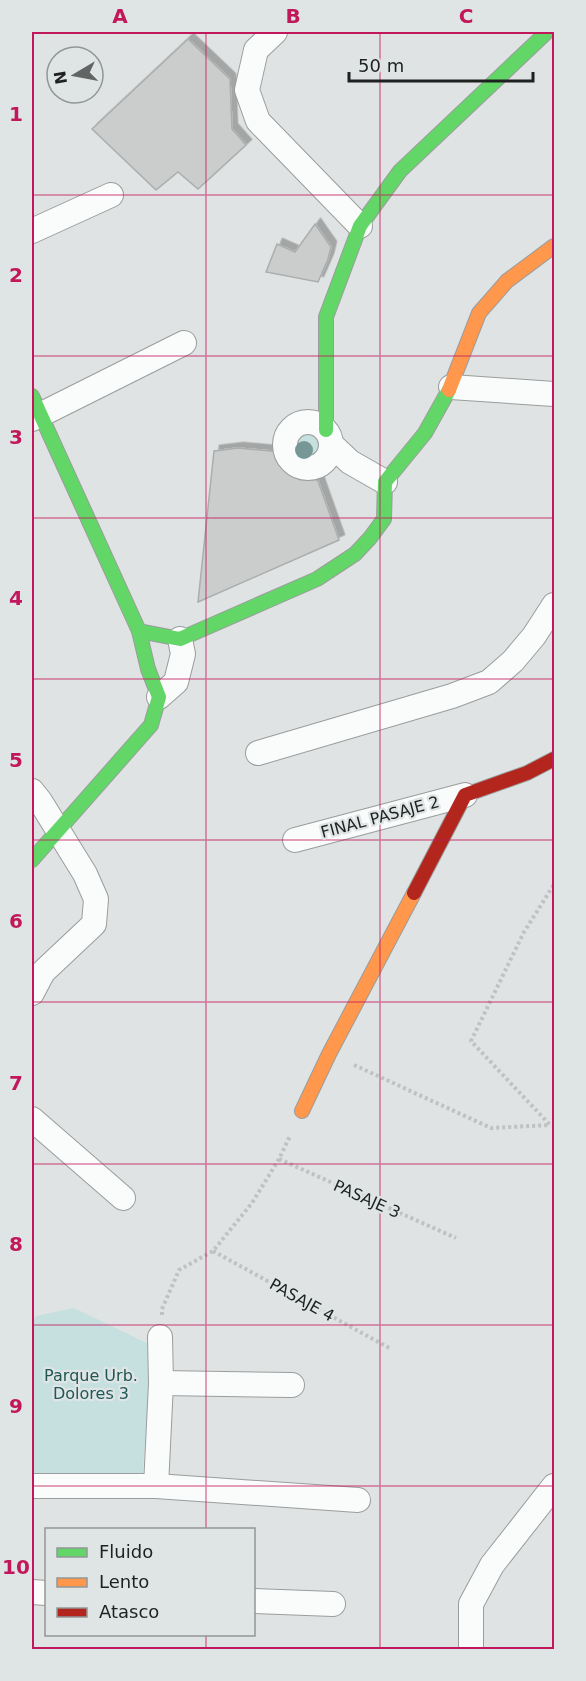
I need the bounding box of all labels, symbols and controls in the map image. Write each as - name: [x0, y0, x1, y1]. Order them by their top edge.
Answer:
- text: A: [112, 4, 128, 28]
- text: B: [285, 4, 301, 28]
- text: C: [459, 4, 473, 28]
- north arrow: [45, 45, 105, 105]
- scale bar: [349, 45, 534, 83]
- text: 50 m: [358, 55, 404, 76]
- text: N: [50, 69, 71, 86]
- text: 1: [9, 102, 23, 126]
- text: 2: [9, 263, 23, 287]
- text: 3: [9, 425, 23, 449]
- text: 4: [9, 586, 23, 610]
- text: 5: [9, 748, 23, 772]
- street label: FINAL PASAJE 2: [319, 792, 441, 842]
- text: 6: [9, 909, 23, 933]
- text: 7: [9, 1071, 23, 1095]
- street label: PASAJE 3: [331, 1176, 403, 1222]
- text: 8: [9, 1232, 23, 1256]
- street label: PASAJE 4: [266, 1274, 338, 1326]
- park label: Parque Urb. Dolores 3: [44, 1366, 138, 1403]
- text: 9: [9, 1394, 23, 1418]
- legend: [45, 1528, 255, 1636]
- text: Fluido: [99, 1541, 153, 1562]
- text: 10: [2, 1555, 30, 1579]
- text: Lento: [99, 1571, 149, 1592]
- text: Atasco: [99, 1601, 159, 1622]

